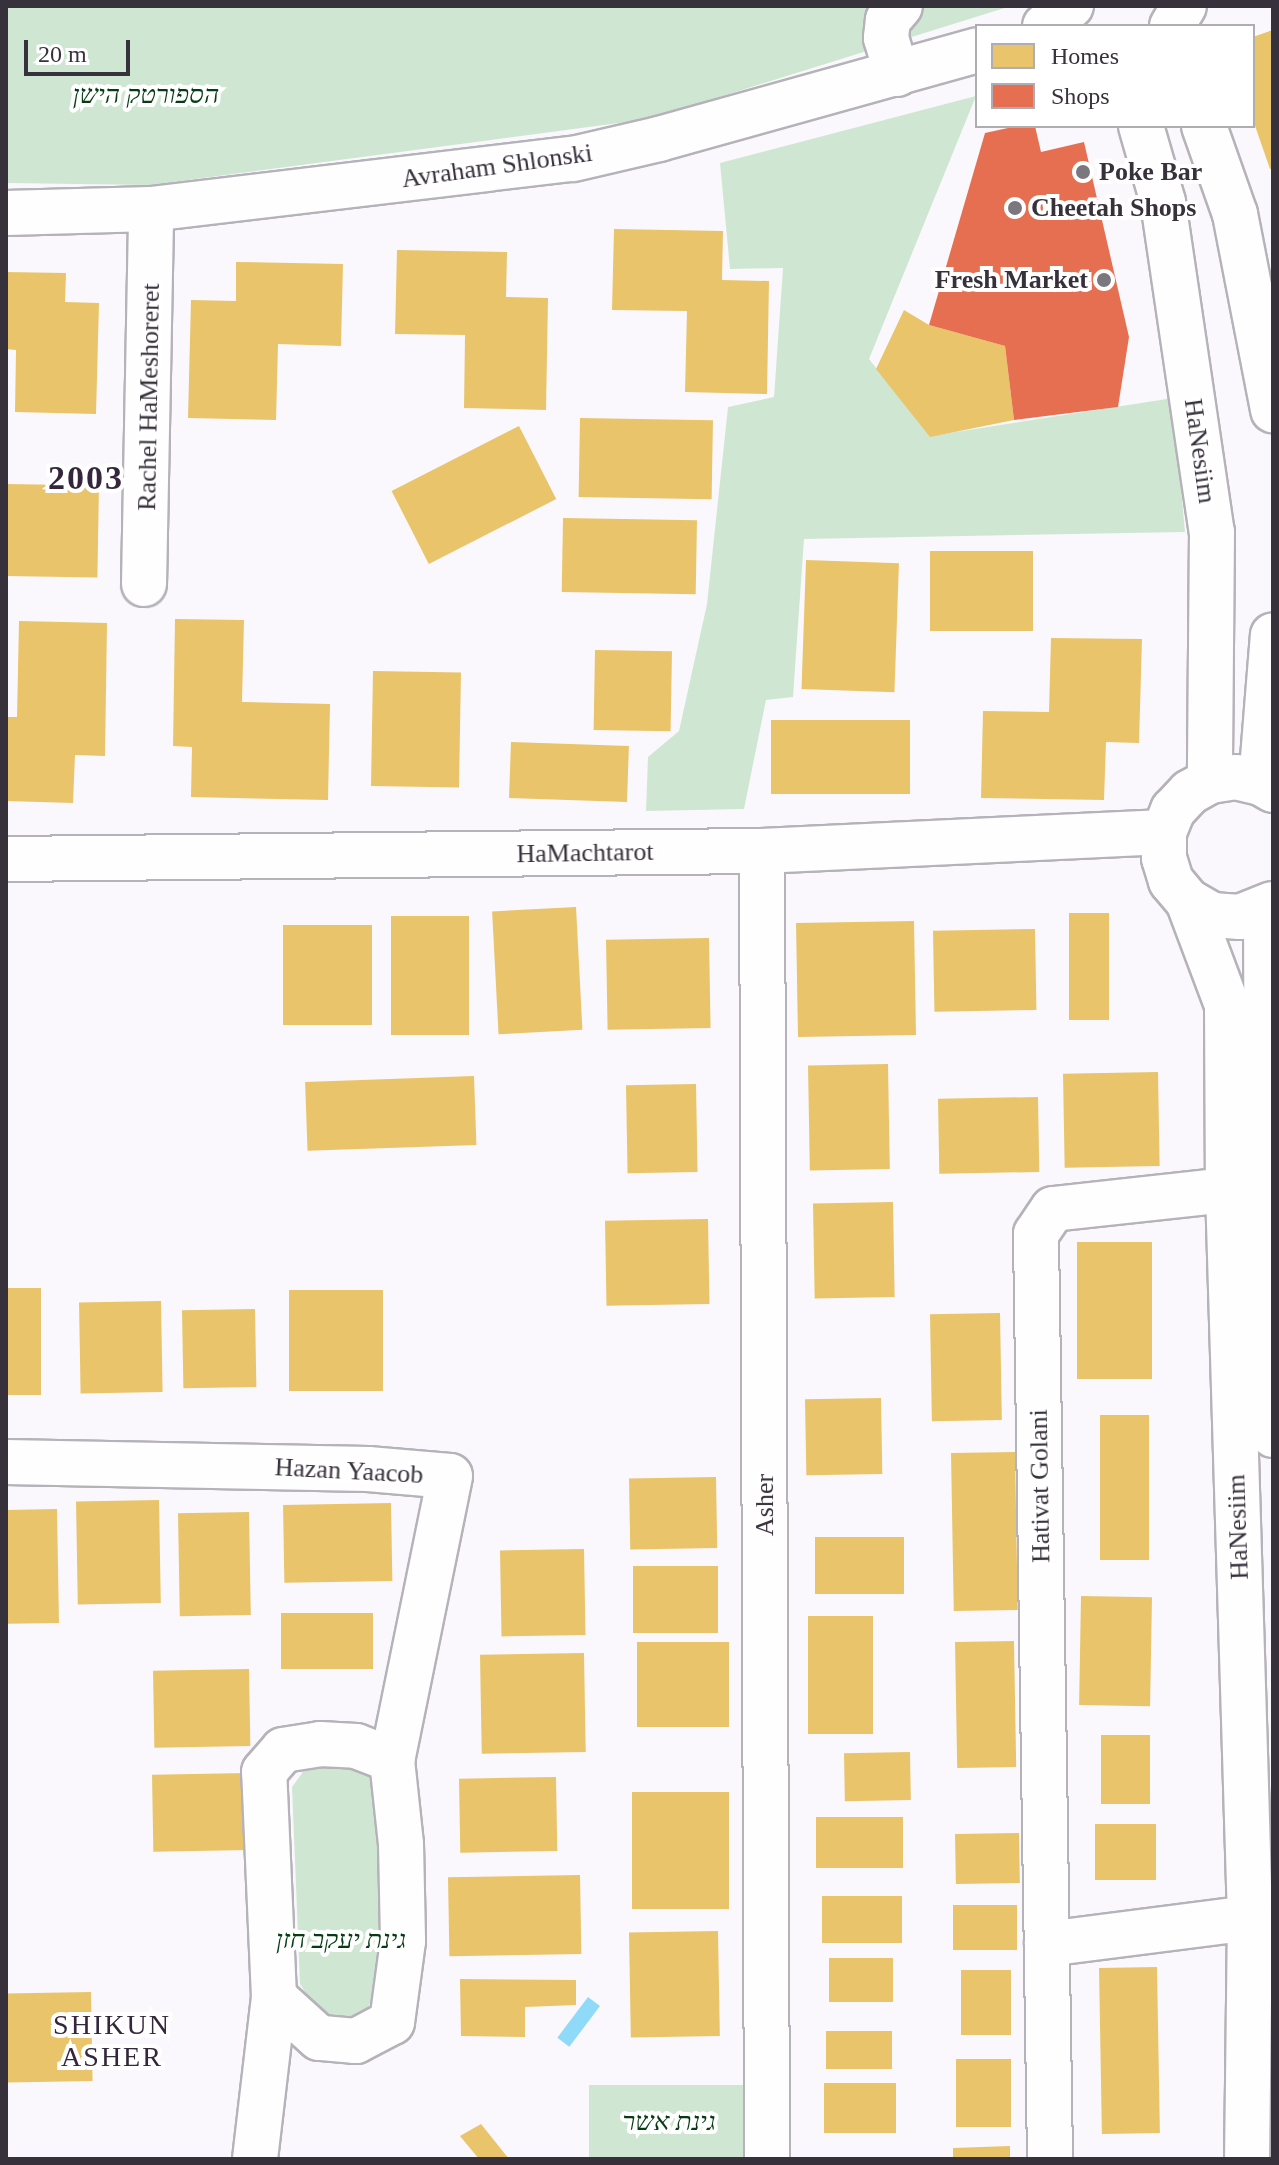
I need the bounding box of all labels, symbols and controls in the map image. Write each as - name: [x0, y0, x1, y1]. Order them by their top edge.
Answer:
- scale bar: [28, 24, 134, 74]
- legend: [975, 24, 1255, 128]
- text: 20 m: [38, 41, 87, 67]
- text: Homes: [1051, 43, 1119, 69]
- park label: הספורטק הישן: [73, 79, 219, 111]
- text: Shops: [1051, 83, 1110, 109]
- street label: Avraham Shlonski: [400, 137, 594, 195]
- place label: Poke Bar: [1099, 156, 1202, 188]
- marker: Poke Bar: [1074, 163, 1092, 181]
- place label: Cheetah Shops: [1031, 192, 1196, 224]
- marker: Cheetah Shops: [1006, 199, 1024, 217]
- place label: Fresh Market: [935, 264, 1088, 296]
- marker: Fresh Market: [1095, 271, 1113, 289]
- street label: Rachel HaMeshoreret: [131, 283, 167, 511]
- street label: HaNesiim: [1177, 397, 1223, 505]
- district label: 2003: [48, 458, 124, 498]
- street label: HaMachtarot: [516, 836, 654, 870]
- street label: Hativat Golani: [1023, 1409, 1057, 1563]
- street label: Hazan Yaacob: [273, 1452, 425, 1490]
- street label: Asher: [749, 1474, 781, 1536]
- street label: HaNesiim: [1221, 1474, 1255, 1580]
- park label: גינת יעקב חזן: [276, 1924, 406, 1956]
- district label: SHIKUN ASHER: [53, 2008, 171, 2074]
- park label: גינת אשר: [623, 2106, 715, 2138]

